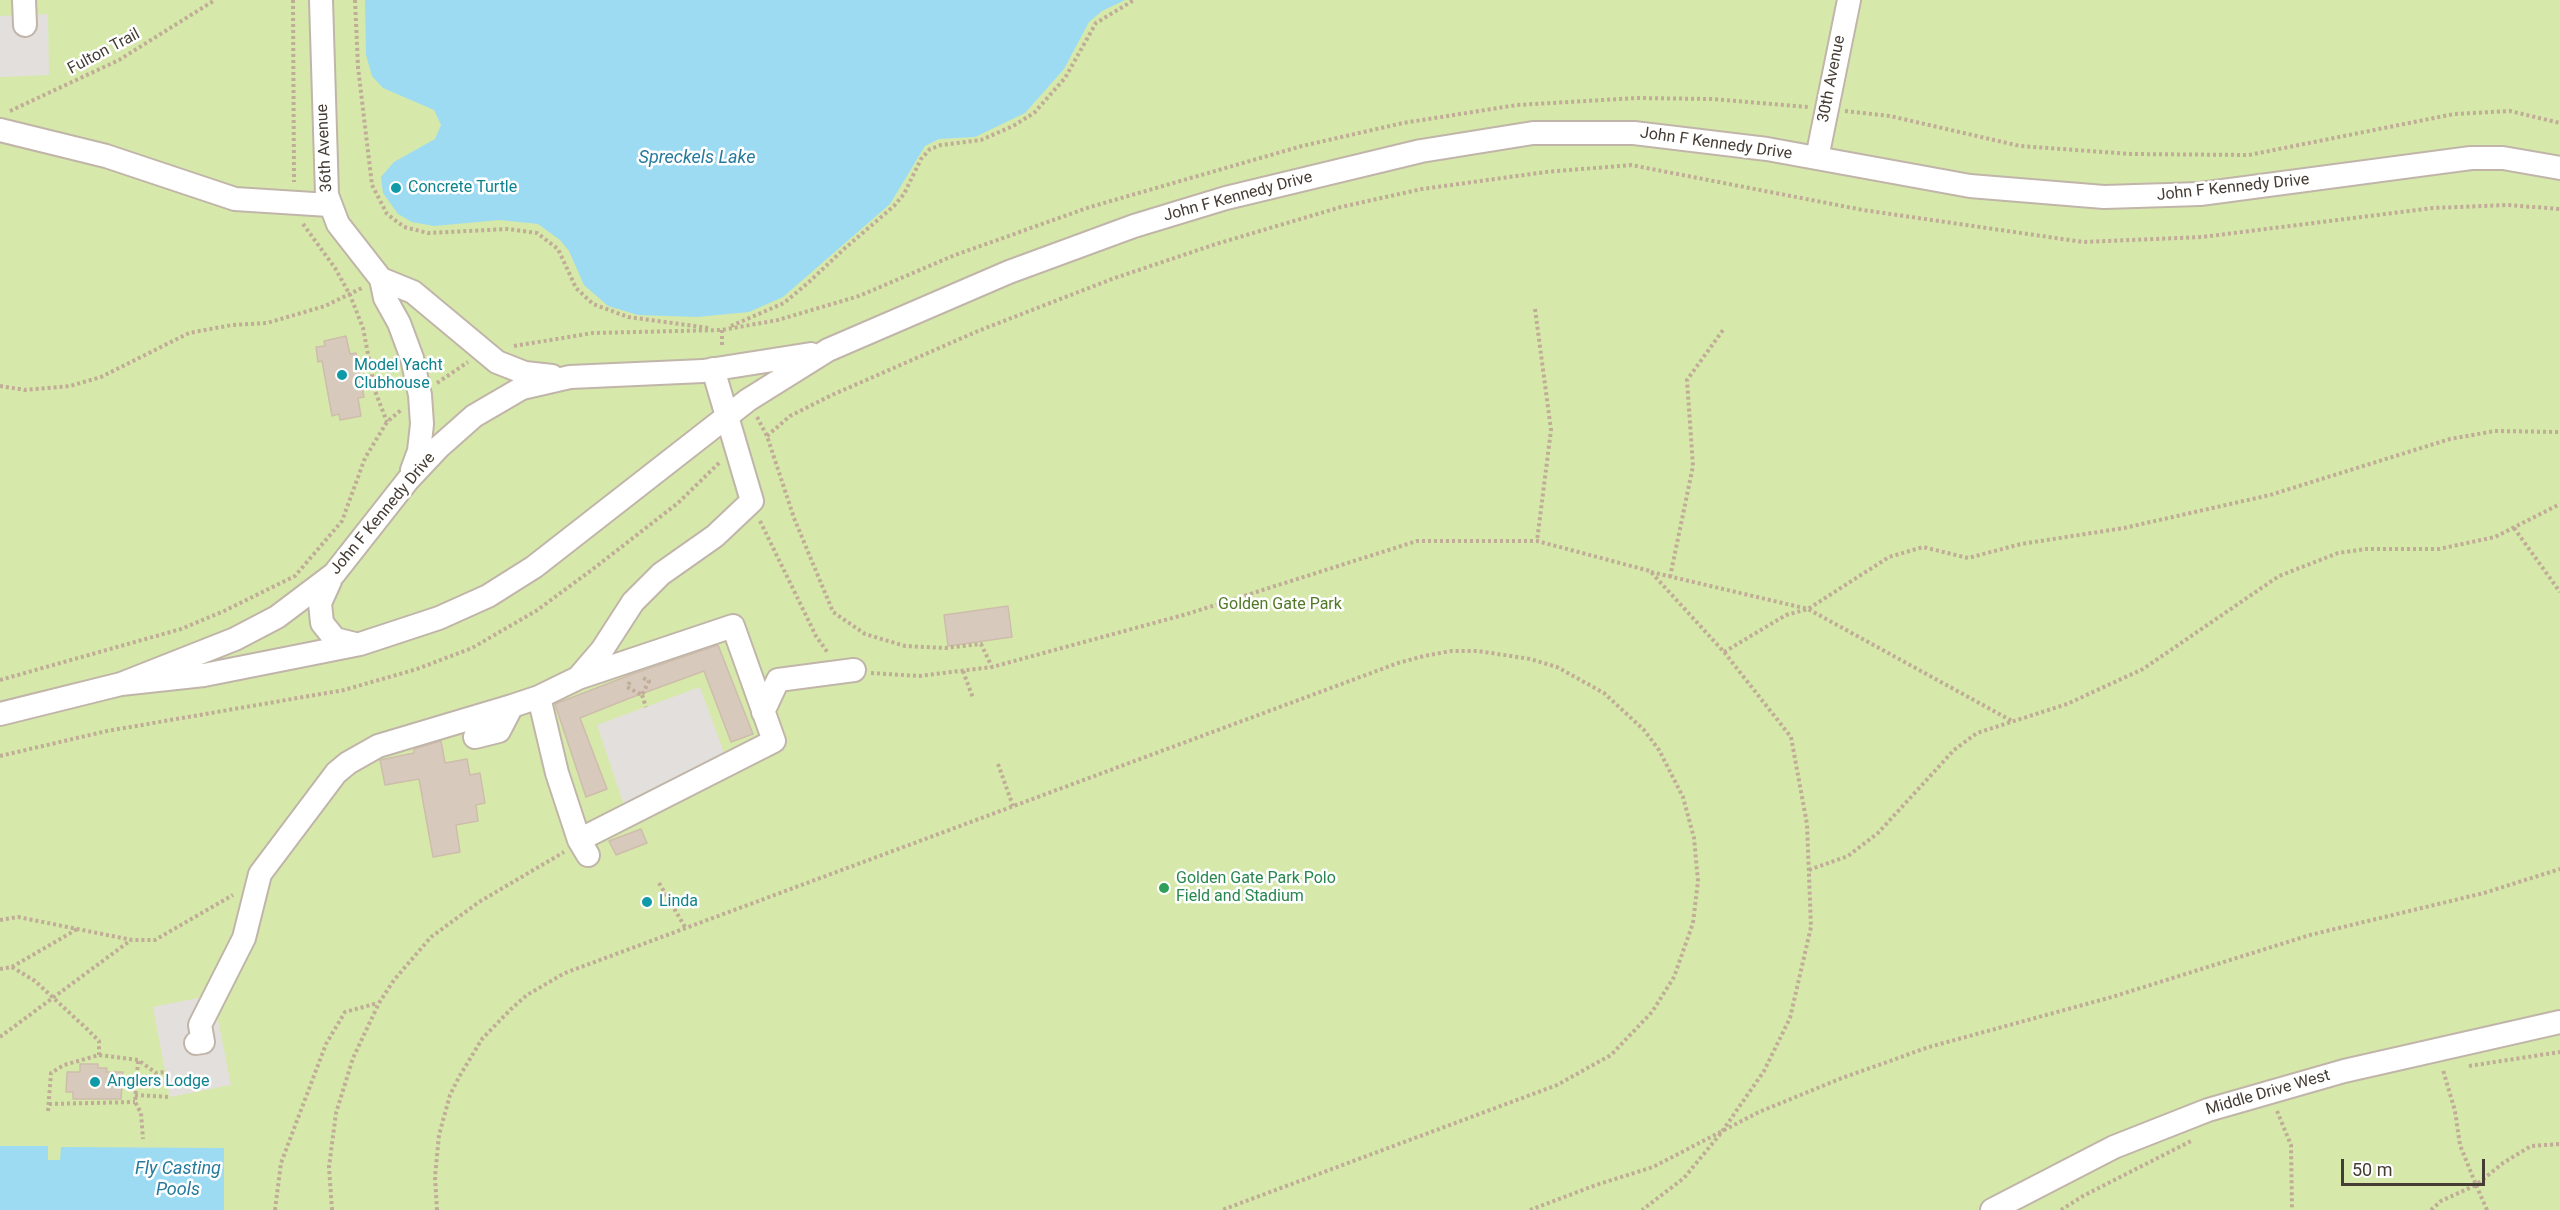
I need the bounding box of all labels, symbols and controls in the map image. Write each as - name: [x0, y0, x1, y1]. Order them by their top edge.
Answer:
- street label: Fulton Trail: [65, 25, 143, 79]
- street label: 30th Avenue: [1814, 34, 1850, 124]
- street label: 36th Avenue: [313, 103, 337, 193]
- street label: John F Kennedy Drive: [1639, 124, 1793, 164]
- water label: Spreckels Lake: [639, 147, 755, 169]
- street label: John F Kennedy Drive: [1161, 168, 1315, 226]
- street label: John F Kennedy Drive: [2156, 170, 2310, 206]
- place label: Concrete Turtle: [408, 178, 517, 198]
- marker: Concrete Turtle: [389, 181, 403, 195]
- place label: Model Yacht Clubhouse: [354, 356, 443, 394]
- marker: Model Yacht Clubhouse: [335, 368, 349, 382]
- street label: John F Kennedy Drive: [326, 449, 440, 579]
- park label: Golden Gate Park: [1218, 595, 1342, 615]
- place label: Golden Gate Park Polo Field and Stadium: [1176, 869, 1336, 907]
- marker: Golden Gate Park Polo Field and Stadium: [1157, 881, 1171, 895]
- place label: Linda: [659, 892, 698, 912]
- marker: Linda: [640, 895, 654, 909]
- street label: Middle Drive West: [2204, 1066, 2332, 1120]
- place label: Anglers Lodge: [107, 1072, 210, 1092]
- marker: Anglers Lodge: [88, 1075, 102, 1089]
- scale bar: [2344, 1147, 2488, 1185]
- water label: Fly Casting Pools: [135, 1158, 221, 1200]
- text: 50 m: [2352, 1159, 2392, 1180]

